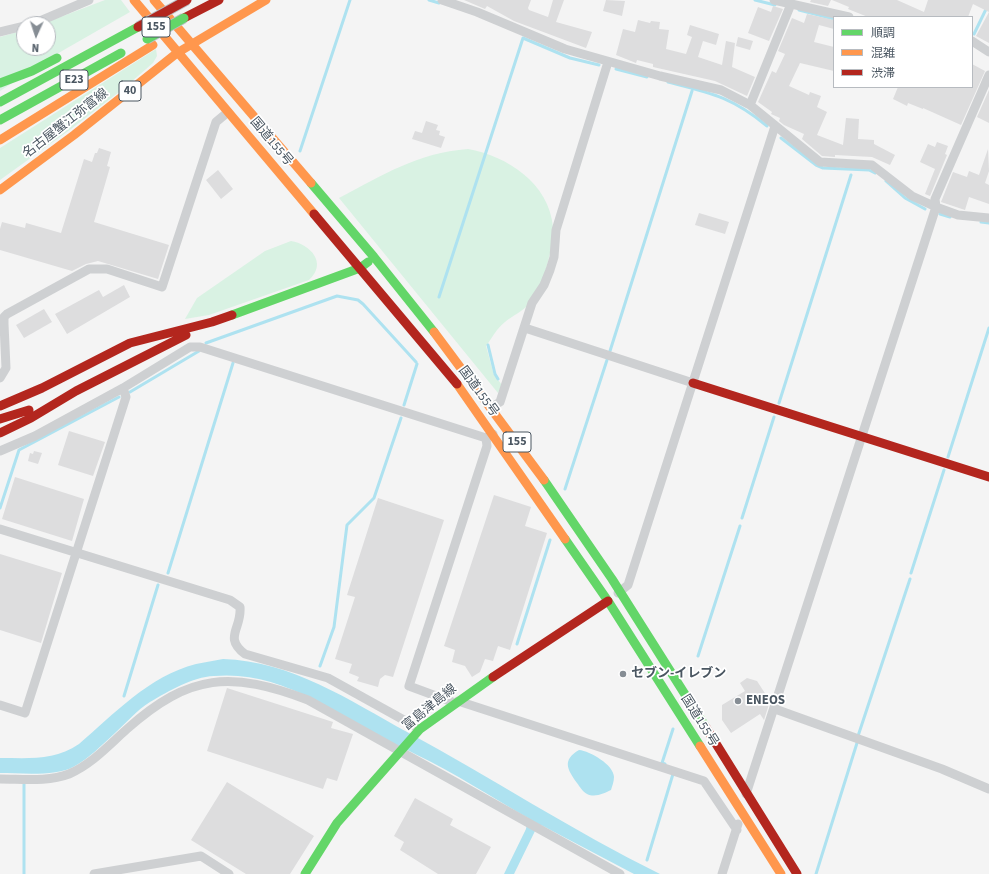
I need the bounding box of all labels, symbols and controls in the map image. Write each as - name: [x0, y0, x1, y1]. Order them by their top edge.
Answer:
- north arrow: [16, 16, 56, 56]
- legend: [833, 16, 973, 88]
- road number: 155: [142, 17, 170, 37]
- text: 順調: [871, 25, 895, 42]
- text: N: [31, 40, 39, 55]
- text: 混雑: [871, 45, 895, 62]
- text: 渋滞: [871, 65, 895, 82]
- road number: E23: [60, 70, 88, 90]
- road number: 40: [119, 81, 141, 101]
- street label: 名古屋蟹江弥富線: [20, 86, 112, 162]
- street label: 国道155号: [246, 115, 296, 169]
- street label: 国道155号: [455, 364, 501, 420]
- road number: 155: [503, 432, 531, 452]
- place label: セブン-イレブン: [631, 666, 726, 682]
- marker: セブン-イレブン: [618, 669, 628, 679]
- street label: 富島津島線: [400, 681, 460, 735]
- street label: 国道155号: [677, 692, 721, 750]
- place label: ENEOS: [746, 693, 785, 709]
- marker: ENEOS: [733, 696, 743, 706]

